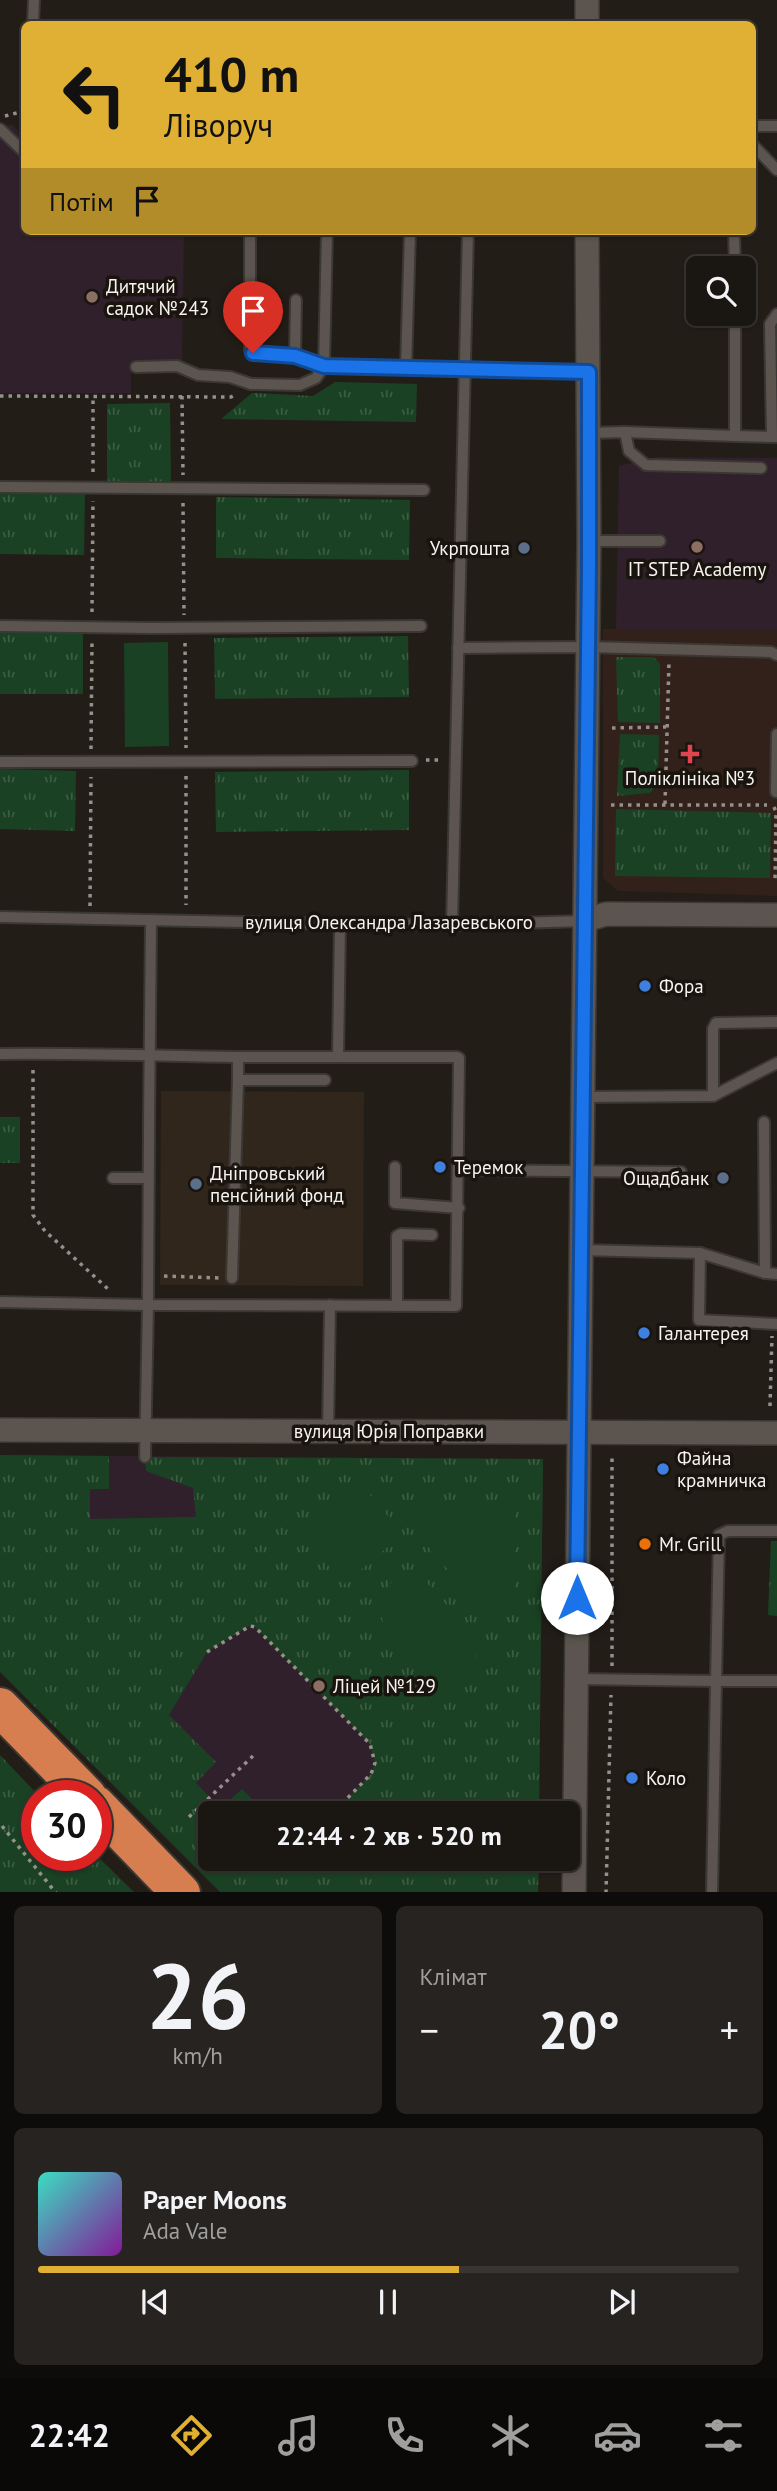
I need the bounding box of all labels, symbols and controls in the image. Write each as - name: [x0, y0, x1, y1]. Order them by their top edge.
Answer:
- text: 410 m: [164, 42, 299, 106]
- icon: left: [49, 49, 140, 140]
- text: Ліворуч: [164, 104, 273, 146]
- icon: arrive: [128, 182, 166, 220]
- text: Потім: [49, 185, 114, 218]
- map controls: [686, 256, 756, 326]
- button: search: [686, 256, 756, 326]
- place label: Дитячий садок №243: [106, 274, 209, 320]
- pin: [223, 281, 283, 353]
- marker: Дитячий садок №243: [84, 289, 100, 305]
- icon: arrive: [234, 292, 272, 330]
- place label: Укрпошта: [430, 536, 510, 560]
- marker: IT STEP Academy: [689, 539, 705, 555]
- marker: Укрпошта: [516, 540, 532, 556]
- place label: IT STEP Academy: [628, 557, 766, 581]
- marker: Поліклініка №3: [680, 744, 700, 764]
- place label: Поліклініка №3: [625, 766, 755, 790]
- street label: вулиця Олександра Лазаревського: [245, 910, 533, 934]
- place label: Фора: [659, 974, 704, 998]
- marker: Фора: [637, 978, 653, 994]
- place label: Теремок: [454, 1155, 523, 1179]
- marker: Теремок: [432, 1159, 448, 1175]
- place label: Дніпровський пенсійний фонд: [210, 1161, 344, 1207]
- place label: Ощадбанк: [623, 1166, 709, 1190]
- marker: Ощадбанк: [715, 1170, 731, 1186]
- marker: Дніпровський пенсійний фонд: [188, 1176, 204, 1192]
- place label: Галантерея: [658, 1321, 749, 1345]
- marker: Галантерея: [636, 1325, 652, 1341]
- street label: вулиця Юрія Поправки: [294, 1419, 484, 1443]
- place label: Файна крамничка: [677, 1446, 767, 1492]
- marker: Файна крамничка: [655, 1461, 671, 1477]
- place label: Mr. Grill: [659, 1532, 722, 1556]
- marker: Mr. Grill: [637, 1536, 653, 1552]
- position arrow: [540, 1561, 614, 1635]
- place label: Ліцей №129: [332, 1674, 436, 1698]
- marker: Ліцей №129: [311, 1678, 327, 1694]
- place label: Коло: [646, 1766, 686, 1790]
- marker: Коло: [624, 1770, 640, 1786]
- speed limit sign: 30: [21, 1780, 112, 1871]
- text: 22:44 · 2 хв · 520 m: [276, 1819, 502, 1852]
- text: 26: [146, 1936, 249, 2054]
- text: Клімат: [420, 1962, 487, 1991]
- text: 20°: [538, 1996, 620, 2063]
- text: −: [420, 2005, 439, 2054]
- text: +: [720, 2005, 739, 2054]
- text: km/h: [173, 2041, 223, 2070]
- text: Paper Moons: [143, 2183, 287, 2216]
- text: Ada Vale: [143, 2216, 227, 2245]
- icon: previous: [136, 2283, 174, 2321]
- icon: pause: [369, 2283, 407, 2321]
- icon: next: [603, 2283, 641, 2321]
- icon: directions: [167, 2411, 216, 2460]
- icon: music: [274, 2411, 323, 2460]
- icon: phone: [380, 2411, 429, 2460]
- icon: climate: [486, 2411, 535, 2460]
- icon: car: [593, 2411, 642, 2460]
- icon: filters: [699, 2411, 748, 2460]
- text: 22:42: [29, 2414, 110, 2456]

